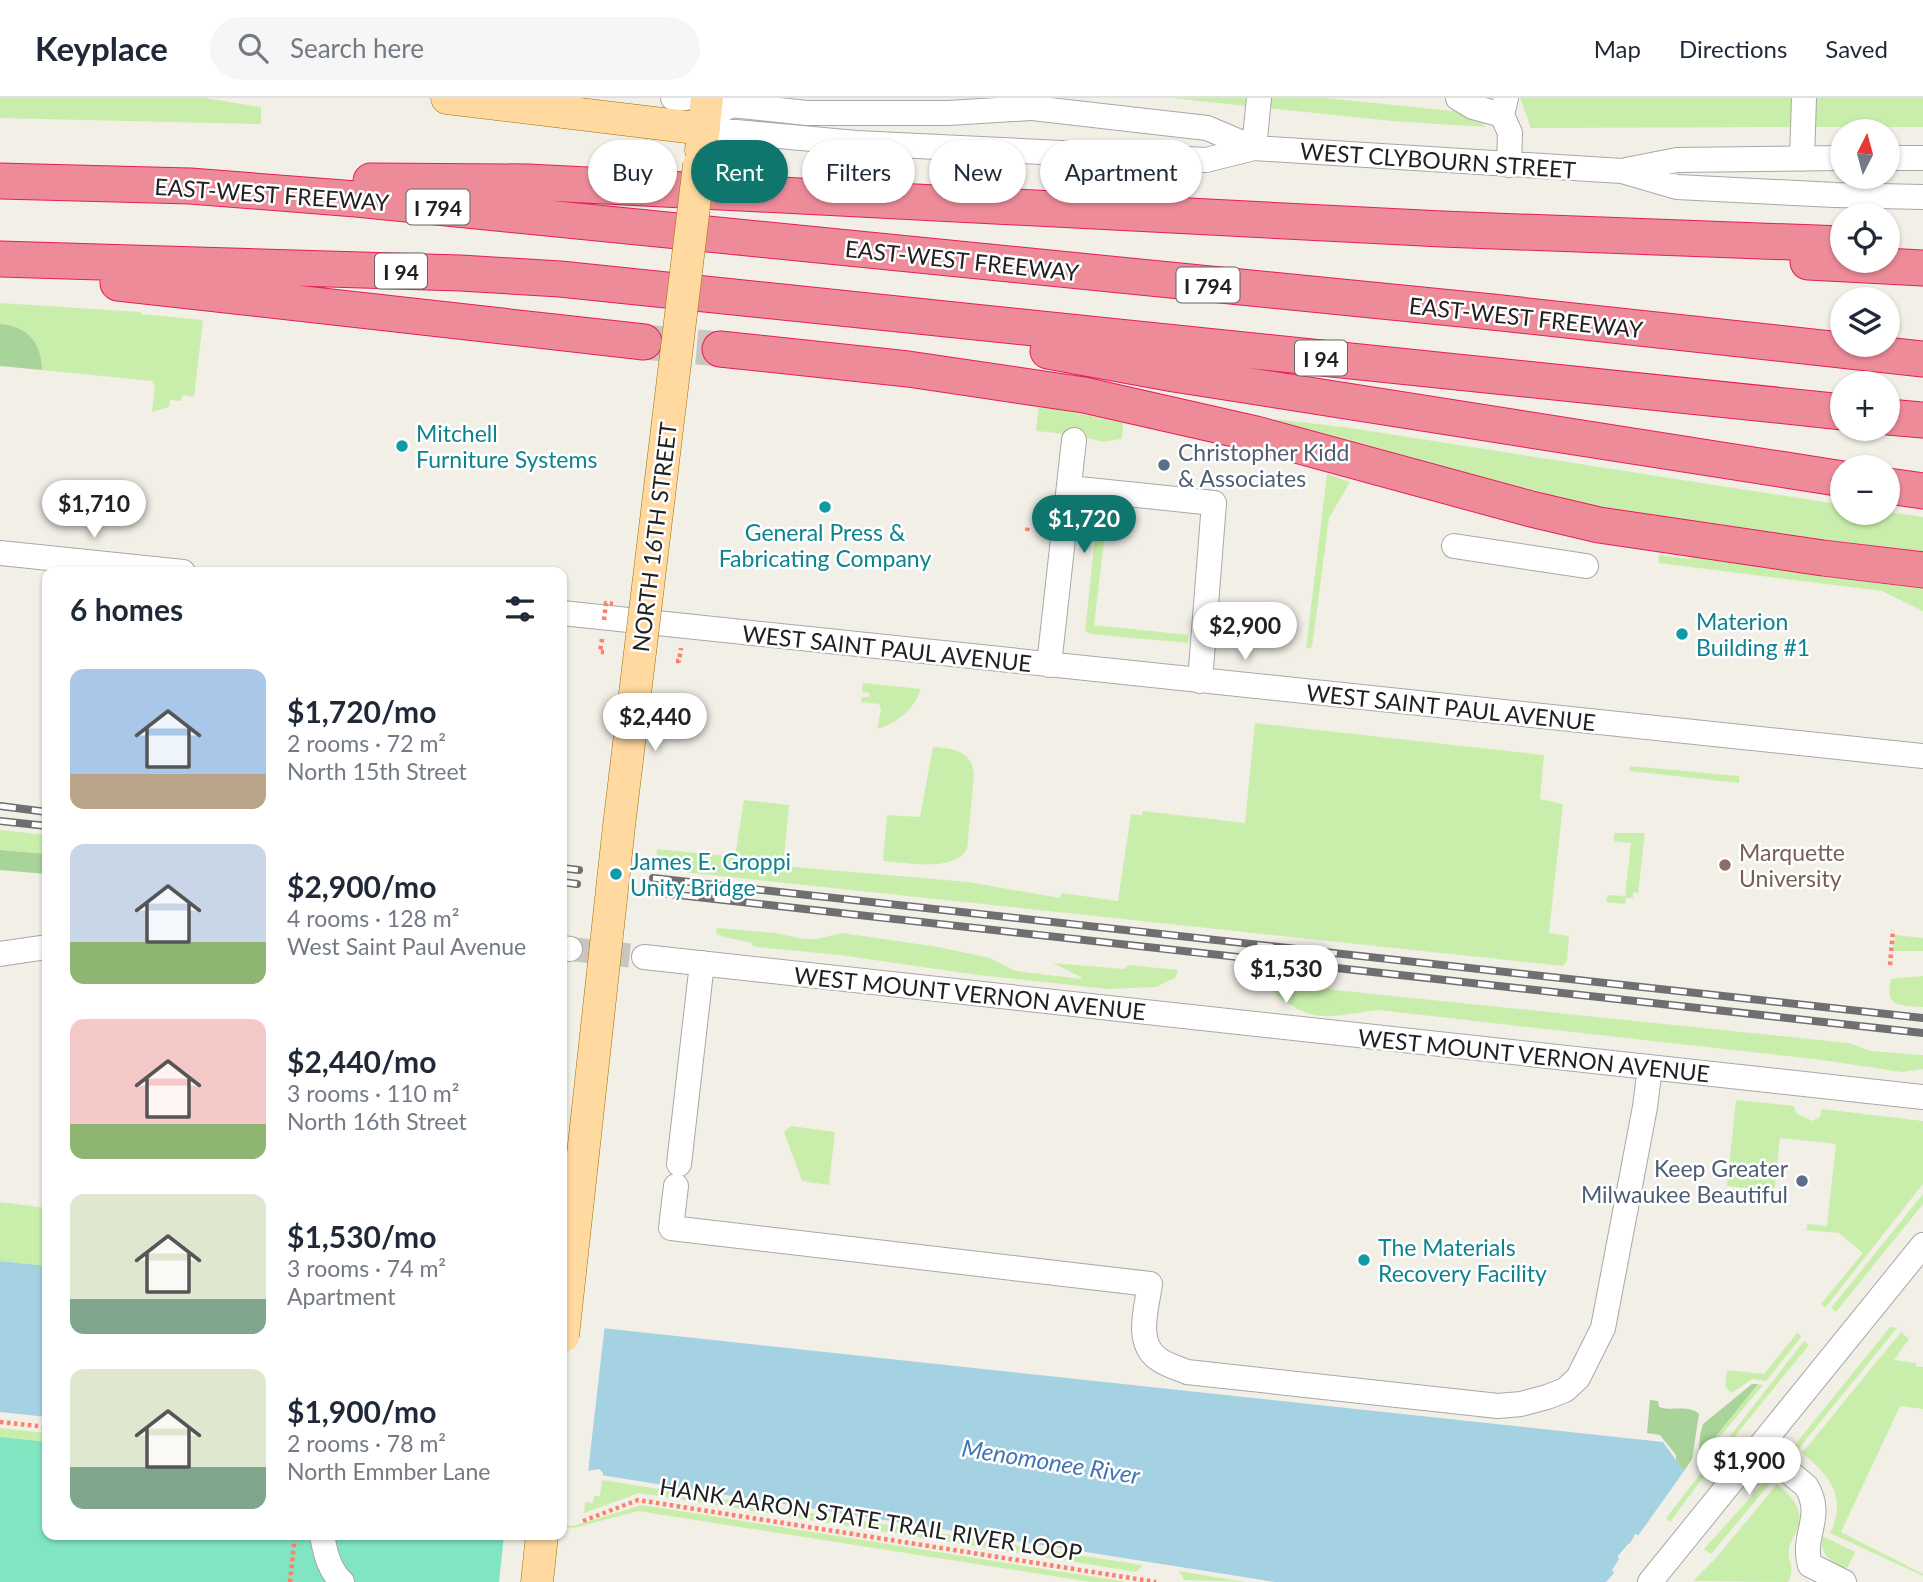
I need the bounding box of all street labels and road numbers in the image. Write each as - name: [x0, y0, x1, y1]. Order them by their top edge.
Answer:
- street label: WEST CLYBOURN STREET: [1299, 136, 1577, 184]
- street label: EAST-WEST FREEWAY: [154, 172, 391, 216]
- road number: I 794: [406, 190, 470, 224]
- street label: EAST-WEST FREEWAY: [844, 234, 1081, 286]
- road number: I 94: [375, 254, 427, 288]
- road number: I 794: [1176, 268, 1240, 302]
- street label: EAST-WEST FREEWAY: [1408, 291, 1645, 343]
- road number: I 94: [1295, 341, 1347, 376]
- street label: NORTH 16TH STREET: [626, 420, 682, 653]
- street label: WEST SAINT PAUL AVENUE: [741, 619, 1033, 677]
- street label: WEST SAINT PAUL AVENUE: [1305, 678, 1597, 736]
- street label: WEST MOUNT VERNON AVENUE: [793, 961, 1147, 1025]
- street label: WEST MOUNT VERNON AVENUE: [1357, 1023, 1711, 1087]
- street label: HANK AARON STATE TRAIL RIVER LOOP: [658, 1472, 1084, 1566]

